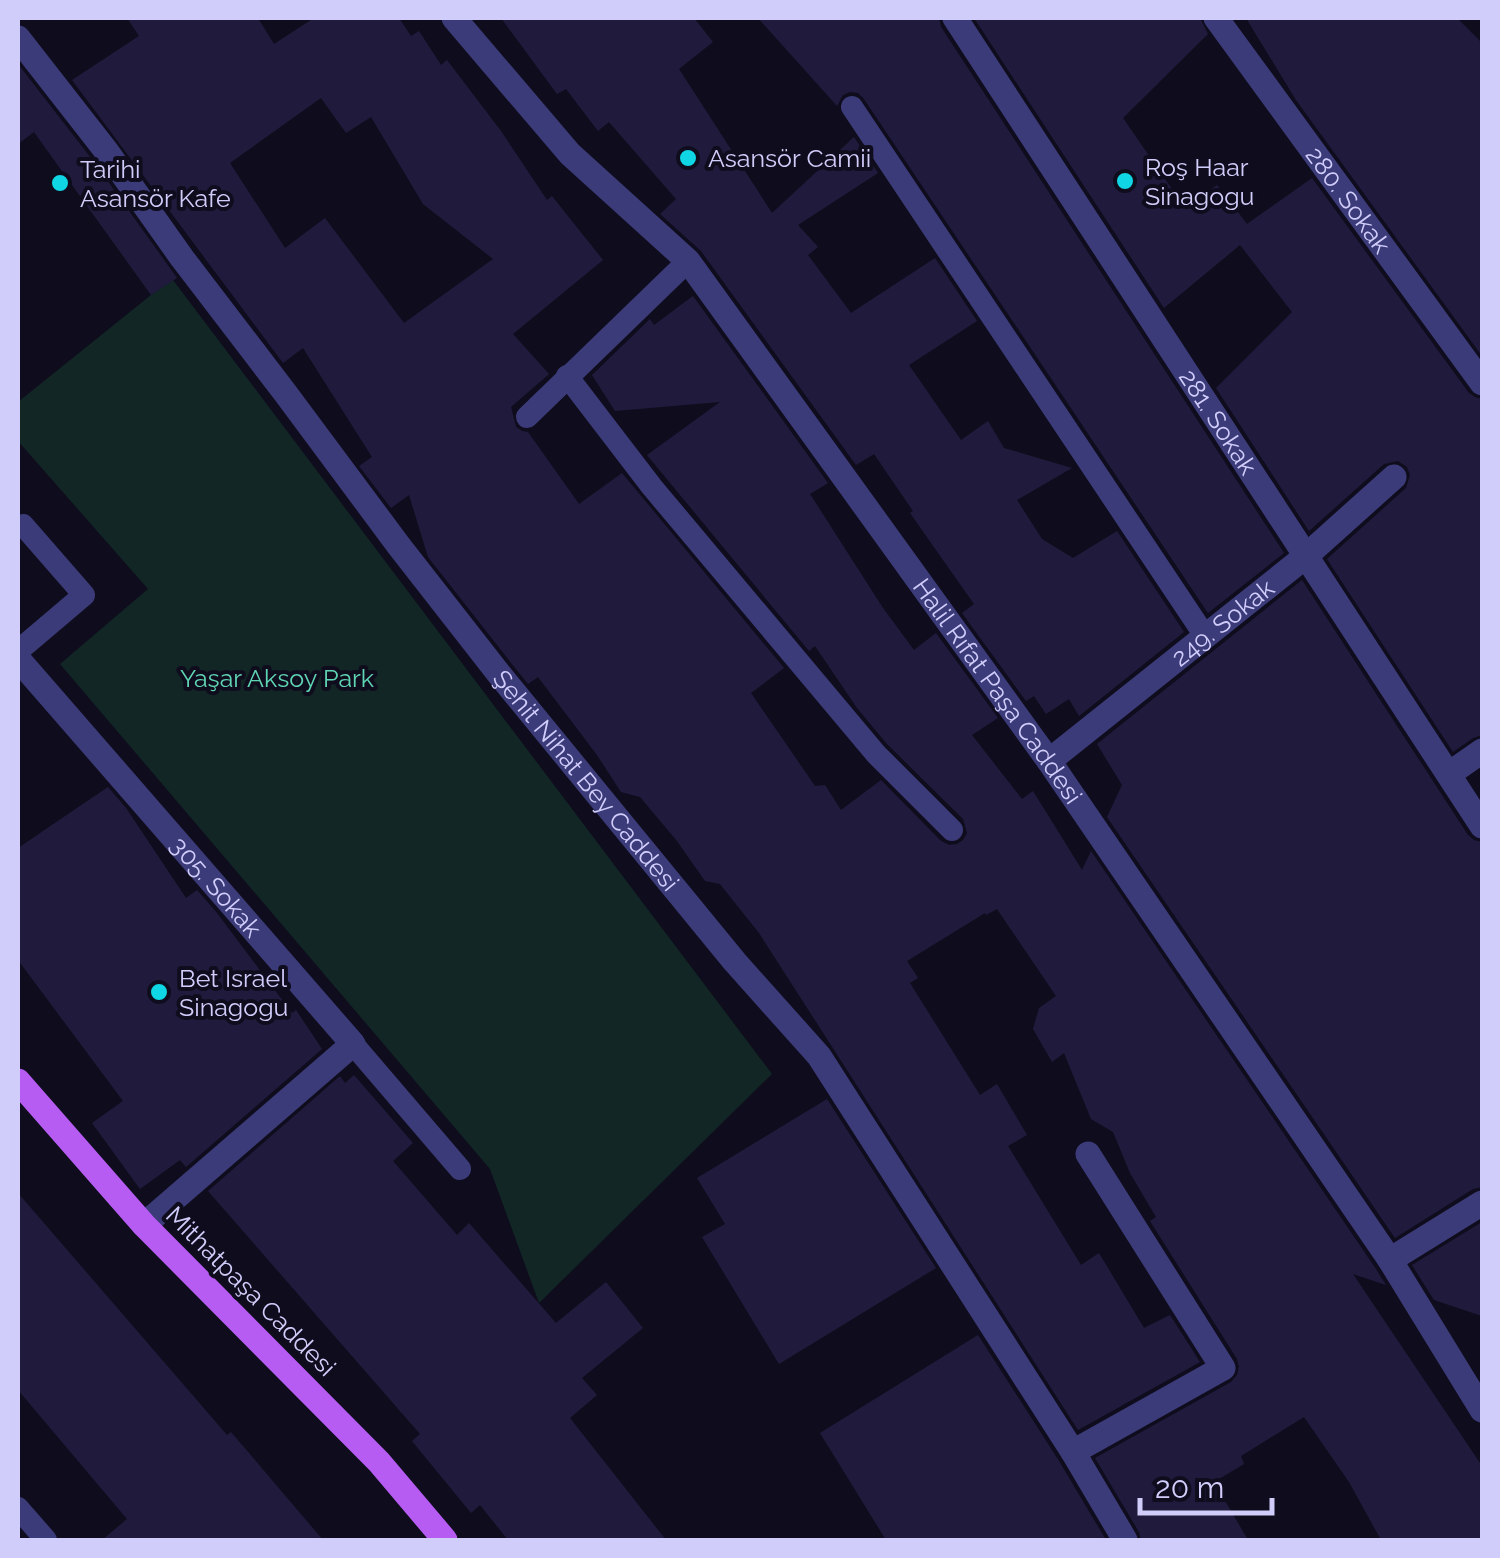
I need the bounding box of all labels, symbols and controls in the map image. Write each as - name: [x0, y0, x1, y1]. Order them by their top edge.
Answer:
- street label: 280. Sokak: [1300, 141, 1398, 260]
- place label: Asansör Camii: [708, 143, 871, 173]
- marker: Asansör Camii: [677, 147, 699, 169]
- place label: Roş Haar Sinagogu: [1145, 152, 1254, 211]
- place label: Tarihi Asansör Kafe: [80, 154, 231, 213]
- marker: Roş Haar Sinagogu: [1114, 170, 1136, 192]
- marker: Tarihi Asansör Kafe: [49, 172, 71, 194]
- street label: 281. Sokak: [1173, 363, 1264, 481]
- street label: Halil Rıfat Paşa Caddesi: [907, 572, 1089, 809]
- street label: 249. Sokak: [1165, 572, 1280, 673]
- park label: Yaşar Aksoy Park: [180, 663, 375, 693]
- street label: Şehit Nihat Bey Caddesi: [487, 664, 685, 897]
- street label: 305. Sokak: [164, 830, 269, 944]
- place label: Bet Israel Sinagogu: [179, 963, 288, 1022]
- marker: Bet Israel Sinagogu: [148, 981, 170, 1003]
- street label: Mithatpaşa Caddesi: [160, 1200, 342, 1382]
- scale bar: [1140, 1453, 1272, 1515]
- text: 20 m: [1155, 1470, 1224, 1505]

